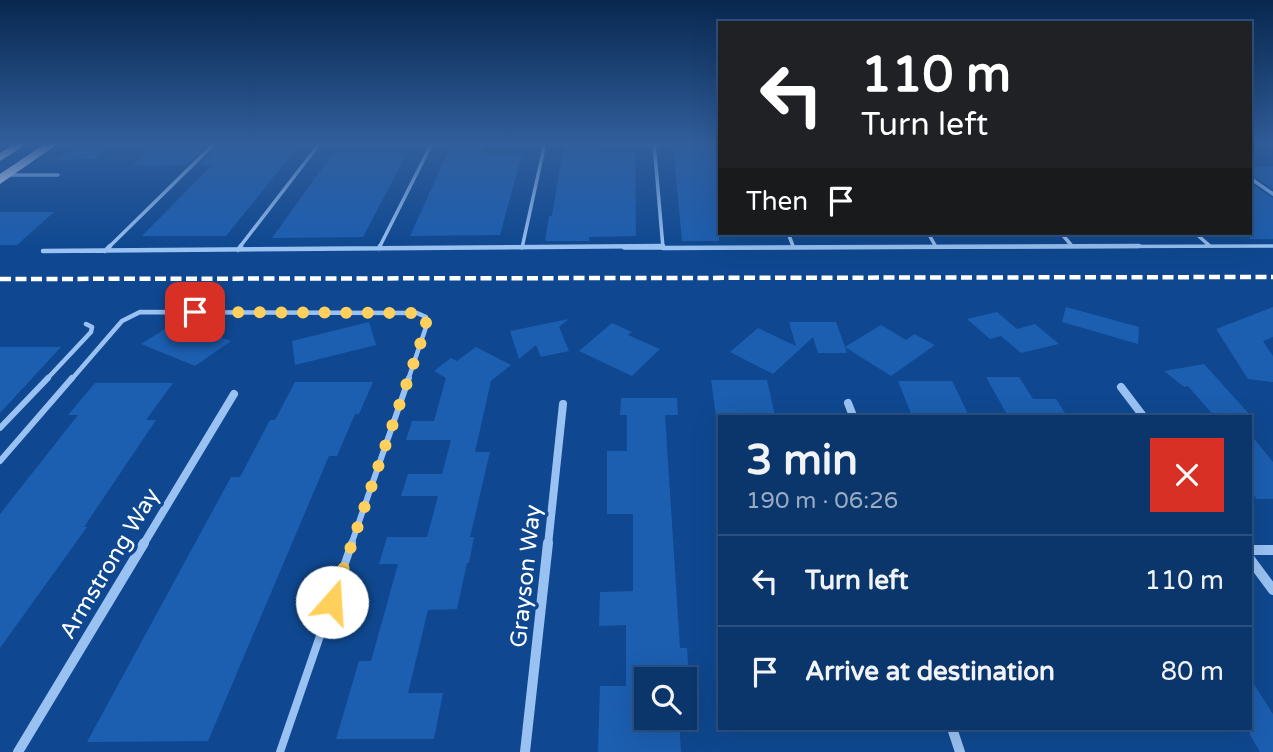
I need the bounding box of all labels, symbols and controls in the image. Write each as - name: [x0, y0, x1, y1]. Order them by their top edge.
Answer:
- text: 110 m: [861, 46, 1011, 105]
- icon: left: [746, 49, 837, 140]
- text: Turn left: [861, 106, 988, 144]
- icon: arrive: [822, 182, 860, 220]
- text: Then: [746, 186, 808, 217]
- pin: [165, 282, 225, 342]
- icon: arrive: [176, 293, 214, 331]
- text: 3 min: [746, 435, 858, 486]
- button: close: [1150, 438, 1224, 512]
- street label: Armstrong Way: [54, 483, 166, 644]
- text: 190 m · 06:26: [746, 487, 898, 515]
- street label: Grayson Way: [505, 503, 547, 649]
- icon: left: [746, 562, 784, 600]
- position arrow: [295, 565, 369, 639]
- text: Turn left: [805, 565, 908, 596]
- text: 110 m: [1144, 565, 1224, 596]
- icon: arrive: [746, 653, 784, 691]
- text: Arrive at destination: [805, 656, 1055, 687]
- text: 80 m: [1161, 656, 1224, 687]
- map controls: [634, 667, 697, 730]
- button: search: [634, 667, 697, 730]

